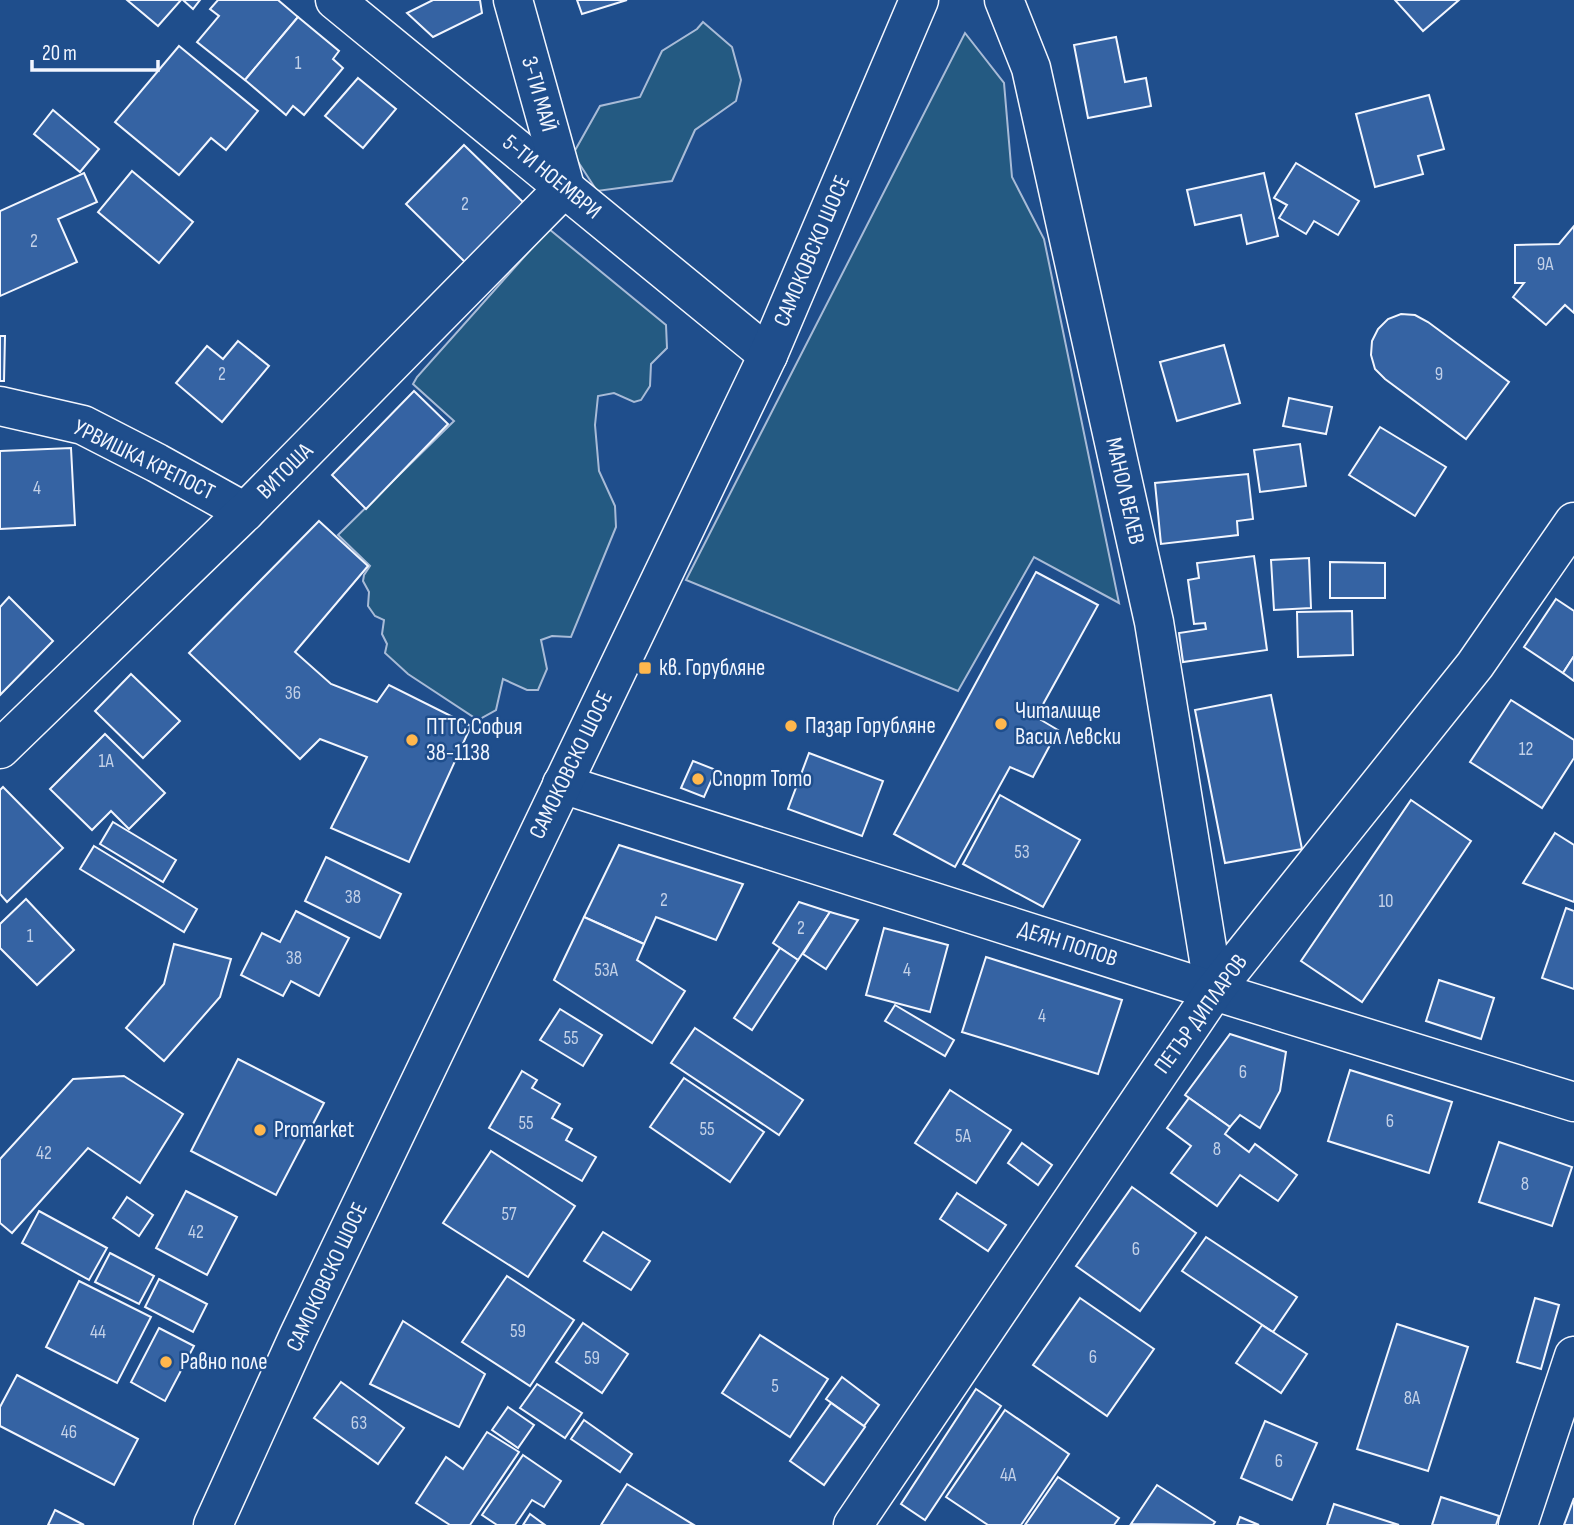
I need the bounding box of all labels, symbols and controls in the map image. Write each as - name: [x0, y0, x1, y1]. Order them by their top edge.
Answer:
- scale bar: [32, 28, 158, 72]
- text: 20 m: [42, 41, 77, 66]
- house number: 1: [295, 52, 302, 75]
- street label: 3-ТИ МАЙ: [515, 53, 563, 135]
- street label: 5-ТИ НОЕМВРИ: [497, 129, 607, 225]
- street label: САМОКОВСКО ШОСЕ: [768, 171, 856, 331]
- house number: 2: [461, 193, 469, 216]
- house number: 2: [30, 230, 38, 253]
- house number: 9А: [1537, 253, 1554, 276]
- house number: 2: [218, 363, 226, 386]
- house number: 9: [1435, 363, 1443, 386]
- street label: УРВИШКА КРЕПОСТ: [69, 414, 219, 506]
- street label: МАНОЛ ВЕЛЕВ: [1099, 435, 1151, 547]
- street label: ВИТОША: [251, 437, 319, 505]
- house number: 4: [33, 477, 41, 500]
- place label: кв. Горубляне: [659, 654, 765, 682]
- marker: кв. Горубляне: [637, 660, 653, 676]
- house number: 36: [285, 682, 301, 705]
- street label: САМОКОВСКО ШОСЕ: [523, 686, 619, 844]
- place label: Читалище Васил Левски: [1015, 697, 1121, 751]
- place label: Пазар Горубляне: [805, 712, 936, 740]
- place label: ПТТС София 38-1138: [426, 713, 522, 767]
- marker: Читалище Васил Левски: [993, 716, 1009, 732]
- marker: Пазар Горубляне: [783, 718, 799, 734]
- marker: ПТТС София 38-1138: [404, 732, 420, 748]
- house number: 12: [1519, 738, 1533, 761]
- house number: 1А: [98, 750, 114, 773]
- place label: Спорт Тото: [712, 765, 812, 793]
- marker: Спорт Тото: [690, 771, 706, 787]
- house number: 53: [1014, 841, 1030, 864]
- house number: 38: [345, 886, 361, 909]
- house number: 2: [660, 889, 668, 912]
- house number: 10: [1378, 890, 1394, 913]
- street label: ДЕЯН ПОПОВ: [1015, 915, 1121, 973]
- house number: 2: [797, 917, 805, 940]
- house number: 1: [27, 925, 34, 948]
- house number: 38: [286, 947, 302, 970]
- street label: ПЕТЪР ДИПЛАРОВ: [1148, 949, 1254, 1079]
- house number: 53А: [594, 959, 619, 982]
- house number: 4: [903, 959, 911, 982]
- house number: 4: [1038, 1005, 1046, 1028]
- house number: 55: [563, 1027, 579, 1050]
- house number: 6: [1239, 1061, 1247, 1084]
- house number: 6: [1386, 1110, 1394, 1133]
- house number: 55: [518, 1112, 534, 1135]
- place label: Promarket: [274, 1116, 354, 1144]
- house number: 55: [699, 1118, 715, 1141]
- marker: Promarket: [252, 1122, 268, 1138]
- house number: 5А: [955, 1125, 972, 1148]
- house number: 8: [1213, 1138, 1221, 1161]
- house number: 42: [36, 1142, 52, 1165]
- house number: 8: [1521, 1173, 1529, 1196]
- street label: САМОКОВСКО ШОСЕ: [280, 1198, 374, 1356]
- house number: 57: [501, 1203, 517, 1226]
- house number: 42: [188, 1221, 204, 1244]
- house number: 6: [1132, 1238, 1140, 1261]
- house number: 59: [510, 1320, 526, 1343]
- house number: 44: [90, 1321, 106, 1344]
- house number: 6: [1089, 1346, 1097, 1369]
- house number: 59: [584, 1347, 600, 1370]
- place label: Равно поле: [180, 1348, 267, 1376]
- marker: Равно поле: [158, 1354, 174, 1370]
- house number: 5: [771, 1375, 779, 1398]
- house number: 8А: [1404, 1387, 1421, 1410]
- house number: 63: [351, 1412, 367, 1435]
- house number: 46: [61, 1421, 77, 1444]
- house number: 6: [1275, 1450, 1283, 1473]
- house number: 4А: [1000, 1464, 1017, 1487]

